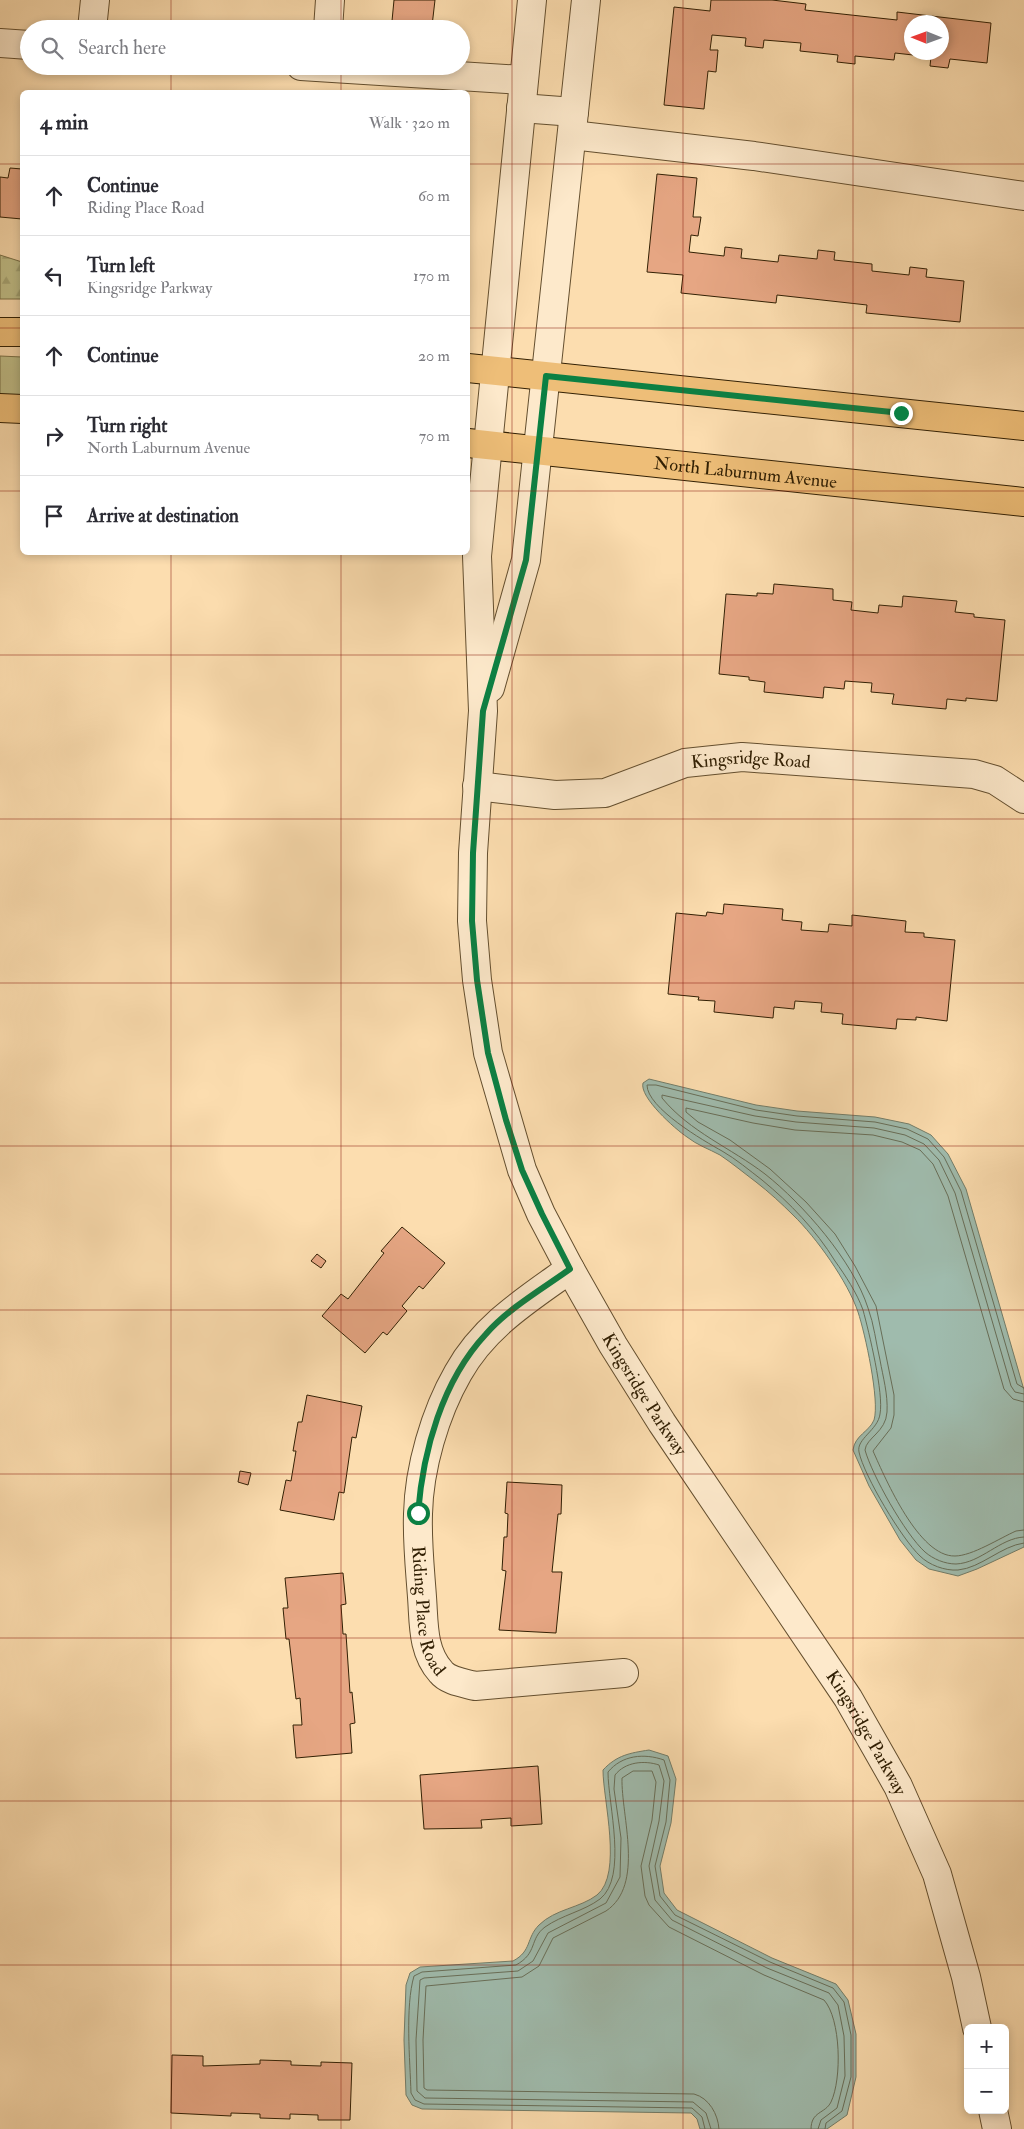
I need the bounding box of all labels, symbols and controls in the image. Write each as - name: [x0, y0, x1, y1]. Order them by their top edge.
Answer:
- north arrow: [904, 15, 949, 60]
- search box: [20, 20, 470, 75]
- icon: search: [38, 34, 66, 62]
- text: Search here: [78, 36, 166, 60]
- text: 4 min: [40, 109, 88, 136]
- text: Walk · 320 m: [369, 113, 450, 133]
- text: Continue: [87, 174, 158, 198]
- icon: ahead: [40, 182, 68, 210]
- text: 60 m: [418, 186, 450, 206]
- text: Riding Place Road: [87, 198, 204, 218]
- text: Turn left: [87, 254, 155, 278]
- icon: left: [40, 262, 68, 290]
- text: 170 m: [413, 266, 450, 286]
- text: Kingsridge Parkway: [87, 278, 212, 298]
- icon: ahead: [40, 342, 68, 370]
- text: Continue: [87, 344, 158, 368]
- text: 20 m: [418, 346, 450, 366]
- route end: [890, 402, 913, 425]
- text: Turn right: [87, 414, 167, 438]
- icon: right: [40, 422, 68, 450]
- text: 70 m: [419, 426, 450, 446]
- text: North Laburnum Avenue: [87, 438, 250, 458]
- street label: North Laburnum Avenue: [653, 452, 839, 494]
- icon: arrive: [40, 502, 68, 530]
- text: Arrive at destination: [87, 504, 239, 528]
- street label: Kingsridge Road: [690, 746, 811, 774]
- street label: Kingsridge Parkway: [597, 1329, 692, 1461]
- route start: [407, 1502, 430, 1525]
- street label: Riding Place Road: [406, 1545, 451, 1681]
- street label: Kingsridge Parkway: [821, 1666, 912, 1800]
- map controls: [964, 2024, 1009, 2114]
- button: +: [964, 2024, 1009, 2069]
- button: −: [964, 2069, 1009, 2114]

